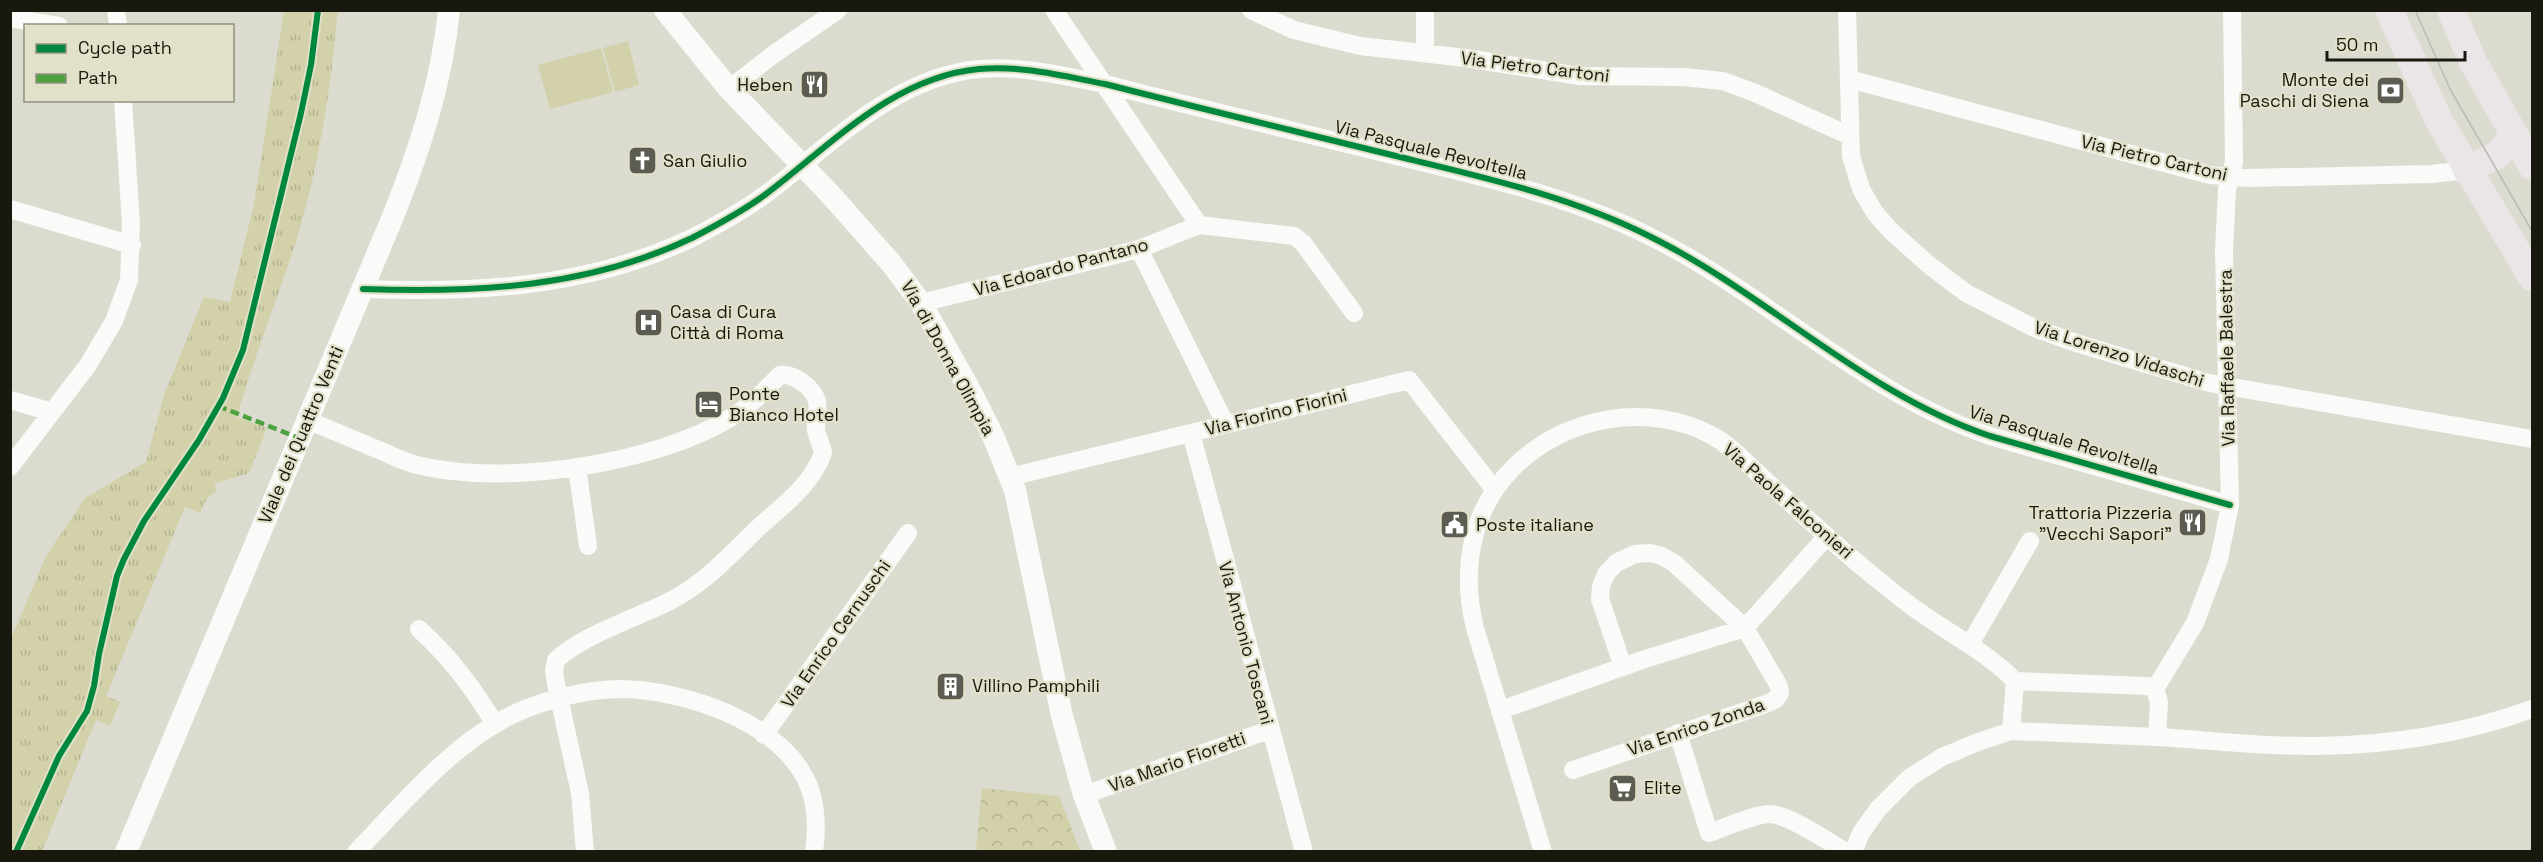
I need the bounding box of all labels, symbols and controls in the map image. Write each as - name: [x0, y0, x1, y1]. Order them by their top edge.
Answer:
- legend: [24, 24, 234, 102]
- scale bar: [2327, 24, 2465, 62]
- text: 50 m: [2336, 33, 2378, 56]
- text: Cycle path: [78, 36, 172, 59]
- street label: Via Pietro Cartoni: [1459, 46, 1611, 87]
- text: Path: [78, 66, 118, 89]
- place label: Monte dei Paschi di Siena: [2240, 68, 2369, 112]
- restaurant icon: Heben: [798, 69, 830, 101]
- place label: Heben: [737, 73, 793, 96]
- bank icon: Monte dei Paschi di Siena: [2374, 74, 2406, 106]
- street label: Via Pasquale Revoltella: [1332, 114, 1530, 185]
- street label: Via Pietro Cartoni: [2079, 129, 2230, 186]
- church icon: San Giulio: [626, 145, 658, 177]
- place label: San Giulio: [663, 149, 747, 172]
- street label: Via Edoardo Pantano: [971, 232, 1151, 301]
- street label: Via Raffaele Balestra: [2213, 269, 2240, 447]
- street label: Via di Donna Olimpia: [896, 276, 1001, 439]
- place label: Casa di Cura Città di Roma: [670, 300, 784, 344]
- hospital icon: Casa di Cura Città di Roma: [633, 306, 665, 338]
- street label: Via Lorenzo Vidaschi: [2031, 315, 2207, 392]
- street label: Viale dei Quattro Venti: [253, 342, 348, 527]
- place label: Ponte Bianco Hotel: [729, 382, 839, 426]
- street label: Via Fiorino Fiorini: [1202, 383, 1349, 440]
- hotel icon: Ponte Bianco Hotel: [692, 388, 724, 420]
- street label: Via Pasquale Revoltella: [1966, 400, 2162, 479]
- street label: Via Paola Falconieri: [1718, 438, 1858, 564]
- place label: Trattoria Pizzeria "Vecchi Sapori": [2029, 501, 2172, 545]
- restaurant icon: Trattoria Pizzeria "Vecchi Sapori": [2177, 507, 2209, 539]
- public building icon: Poste italiane: [1439, 509, 1471, 541]
- place label: Poste italiane: [1476, 513, 1594, 536]
- street label: Via Enrico Cernuschi: [776, 555, 895, 712]
- street label: Via Antonio Toscani: [1214, 559, 1279, 727]
- building icon: Villino Pamphili: [935, 670, 967, 702]
- place label: Villino Pamphili: [972, 674, 1100, 697]
- street label: Via Enrico Zonda: [1624, 692, 1767, 761]
- street label: Via Mario Fioretti: [1105, 726, 1249, 797]
- supermarket icon: Elite: [1607, 772, 1639, 804]
- place label: Elite: [1644, 776, 1682, 799]

